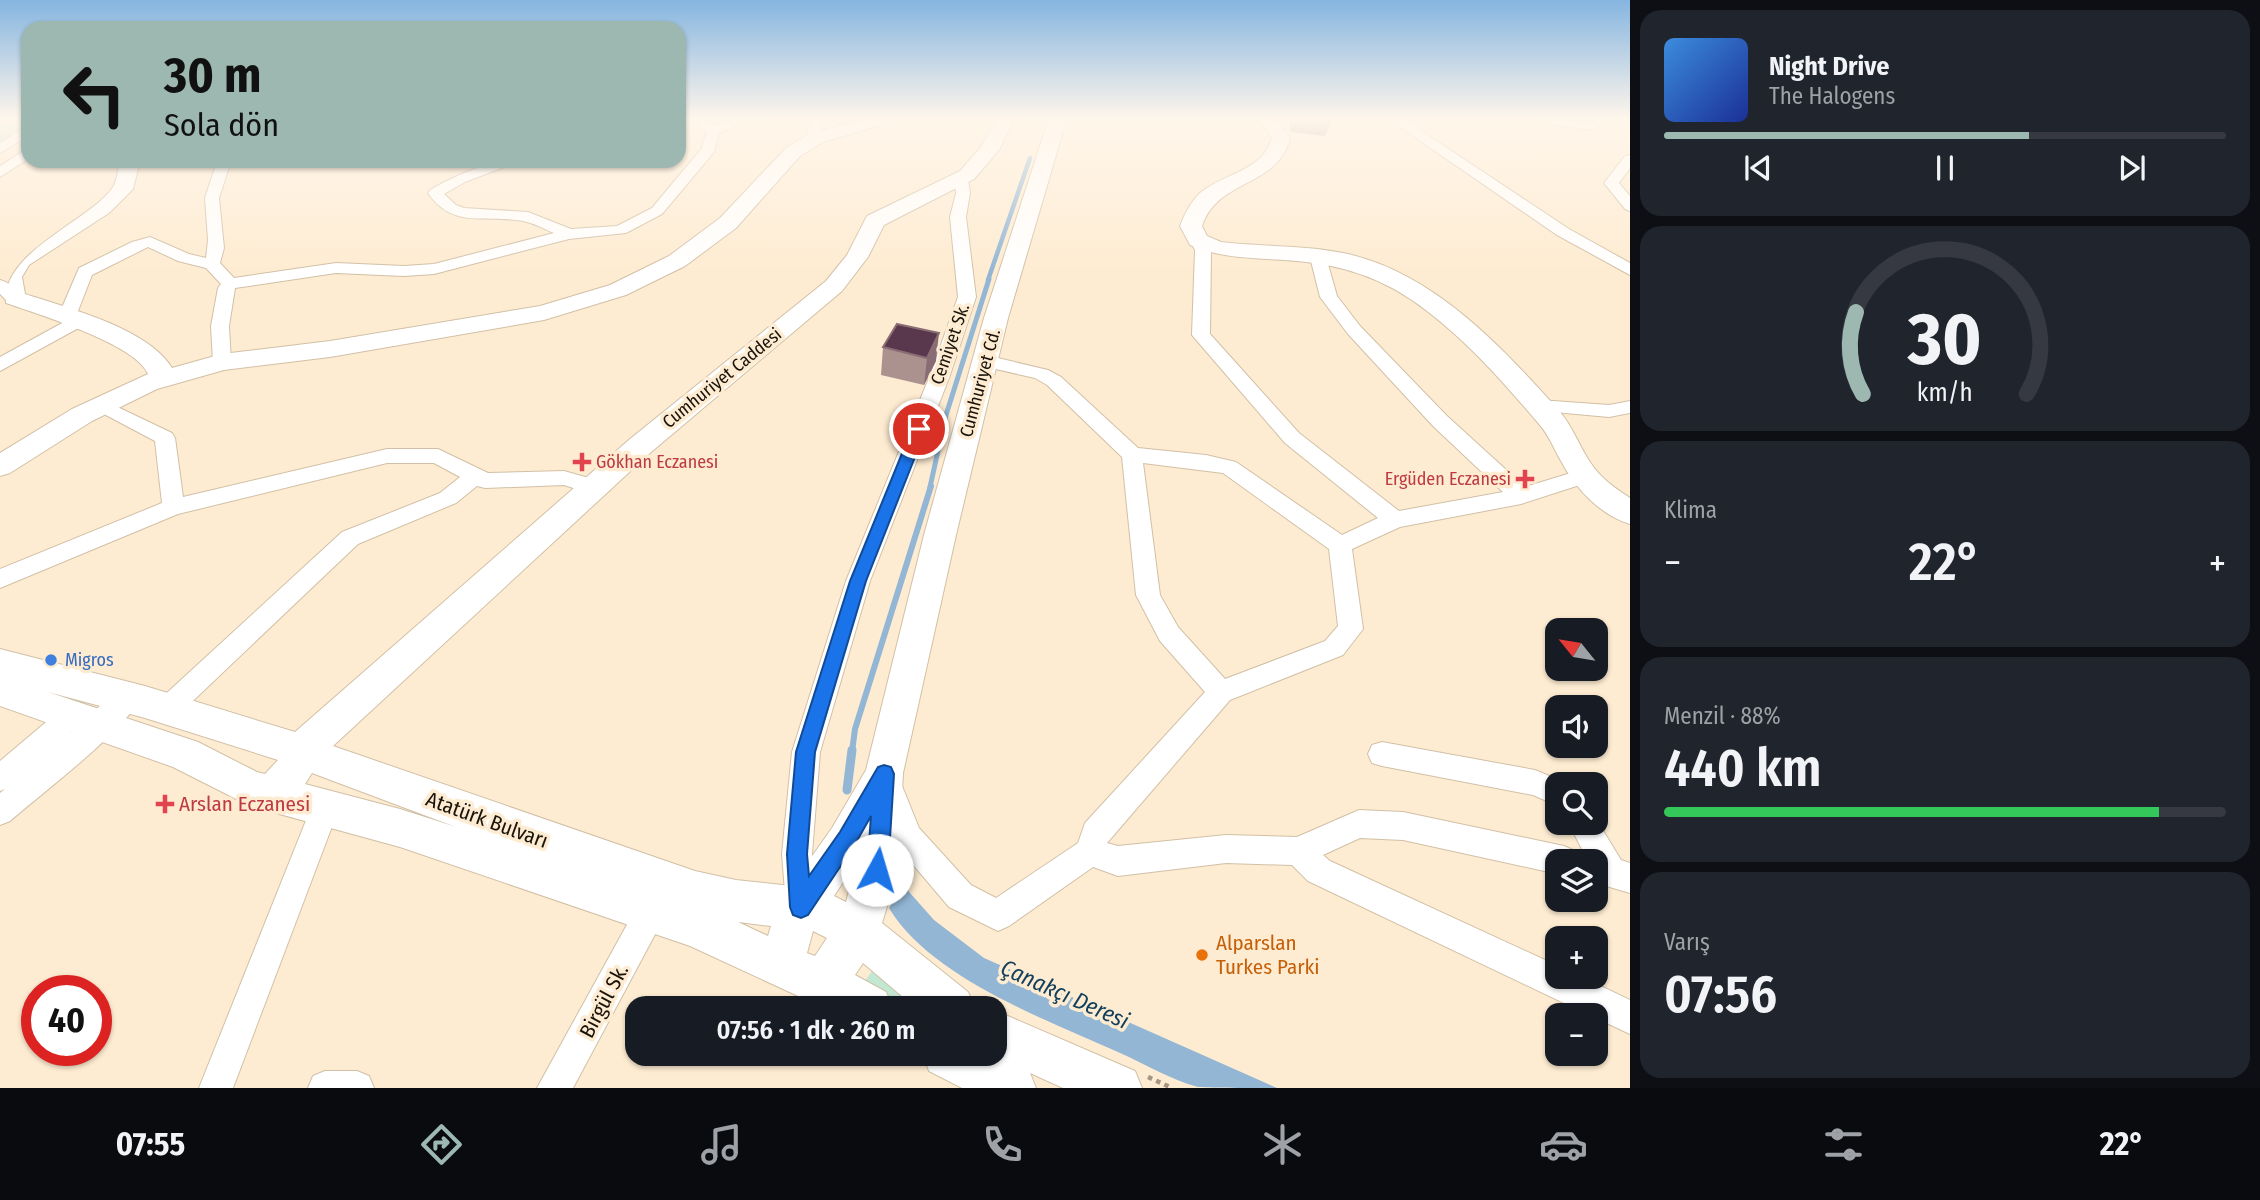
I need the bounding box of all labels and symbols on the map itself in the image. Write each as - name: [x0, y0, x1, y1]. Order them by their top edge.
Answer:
- street label: Cemiyet Sk.: [926, 300, 974, 387]
- street label: Cumhuriyet Caddesi: [658, 323, 786, 433]
- street label: Cumhuriyet Cd.: [955, 326, 1005, 439]
- pin: [889, 399, 949, 459]
- place label: Gökhan Eczanesi: [596, 451, 718, 473]
- marker: Gökhan Eczanesi: [574, 454, 590, 470]
- place label: Ergüden Eczanesi: [1385, 468, 1511, 490]
- marker: Ergüden Eczanesi: [1517, 471, 1533, 487]
- north arrow: [1545, 618, 1608, 681]
- place label: Migros: [65, 649, 114, 671]
- marker: Migros: [43, 652, 59, 668]
- street label: Atatürk Bulvarı: [423, 786, 551, 854]
- place label: Arslan Eczanesi: [179, 791, 310, 817]
- marker: Arslan Eczanesi: [157, 796, 173, 812]
- position arrow: [840, 833, 914, 907]
- place label: Alparslan Turkes Parki: [1216, 930, 1320, 980]
- marker: Alparslan Turkes Parki: [1194, 947, 1210, 963]
- water label: Çanakçı Deresi: [997, 953, 1134, 1035]
- street label: Birgül Sk.: [574, 960, 634, 1042]
- speed limit sign: 40: [21, 975, 112, 1066]

